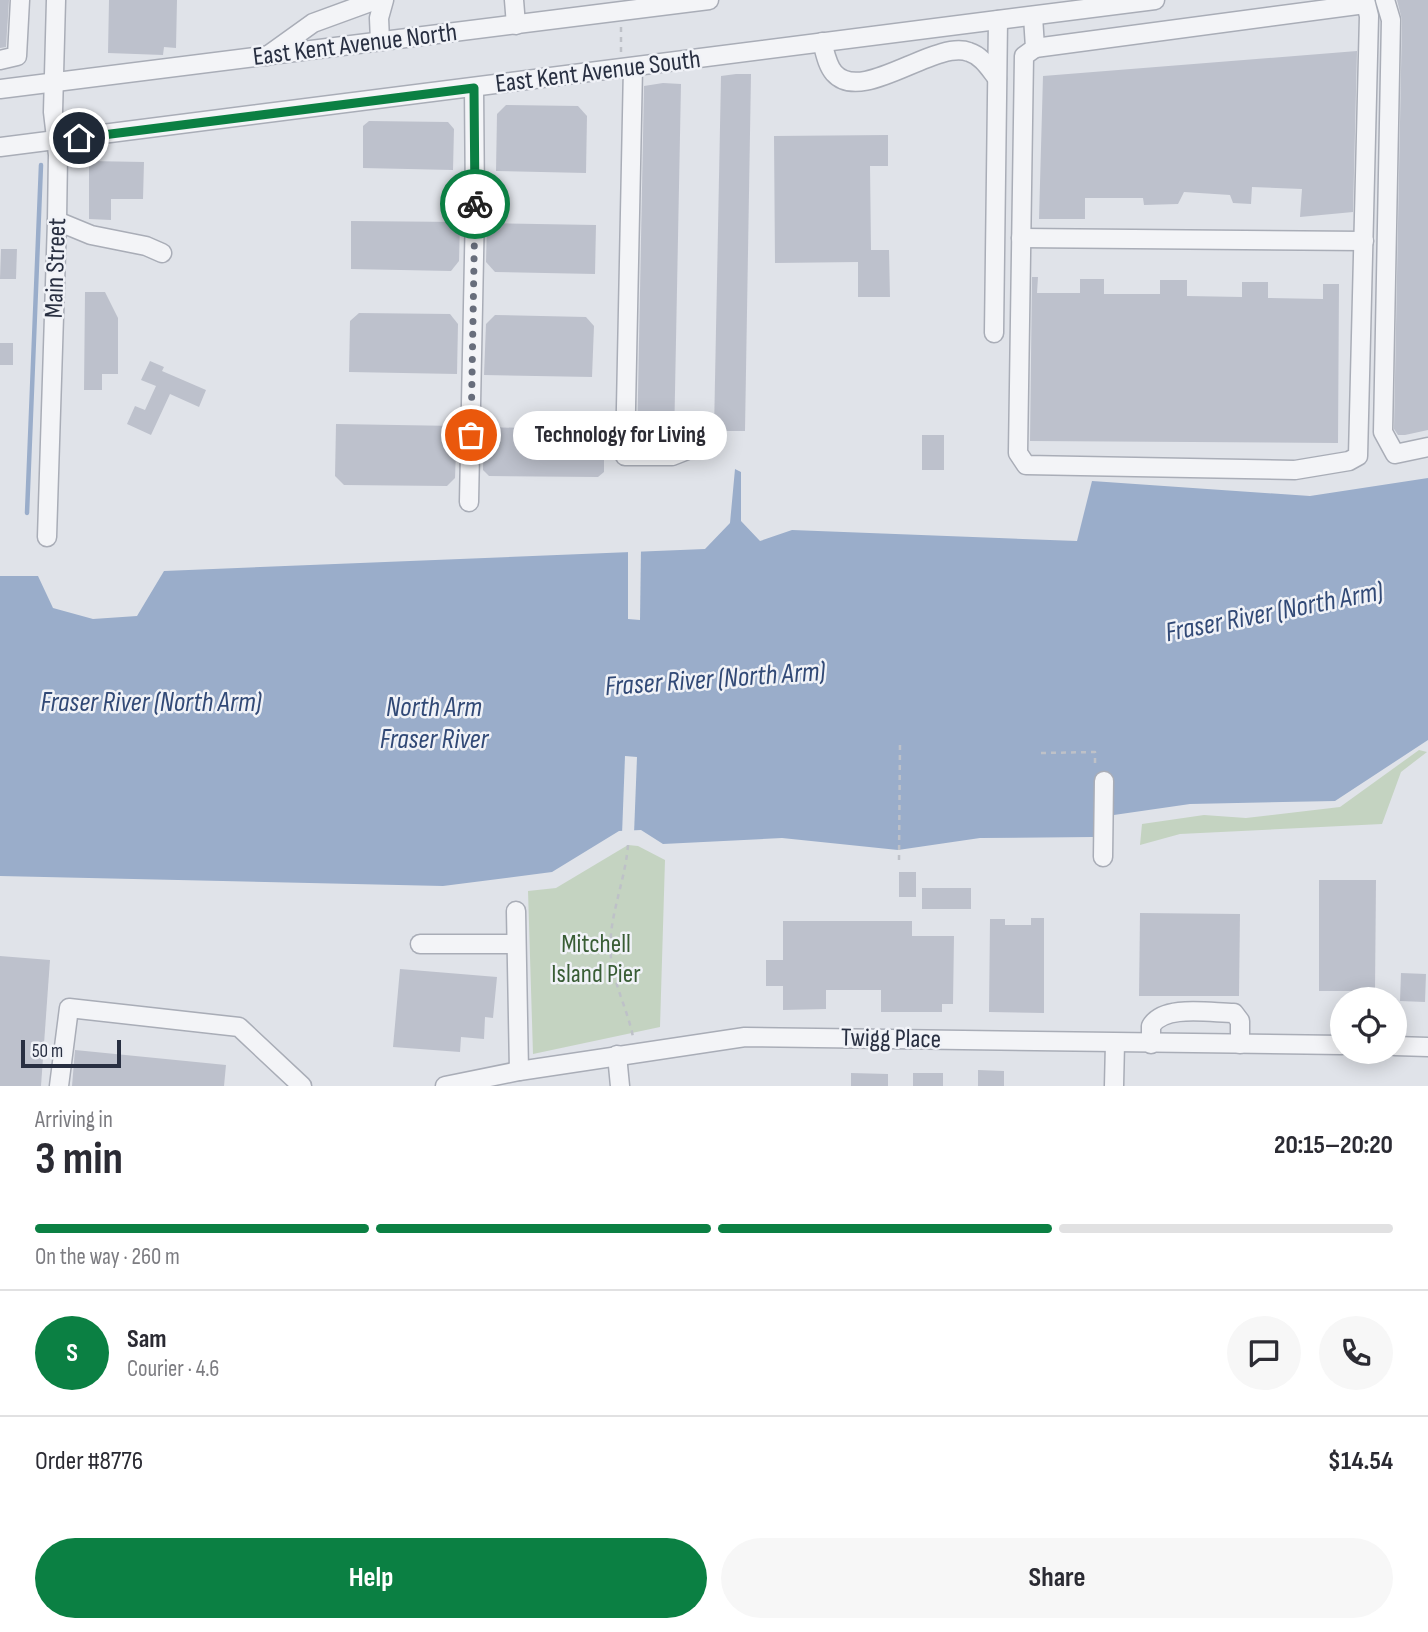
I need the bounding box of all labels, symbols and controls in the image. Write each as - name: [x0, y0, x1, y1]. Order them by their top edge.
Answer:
- street label: East Kent Avenue North: [251, 17, 459, 73]
- street label: East Kent Avenue South: [494, 44, 702, 100]
- pin: [49, 108, 109, 168]
- icon: home: [60, 119, 98, 157]
- courier: [440, 169, 510, 239]
- icon: bike: [456, 185, 494, 223]
- street label: Main Street: [39, 217, 73, 319]
- pin: [441, 405, 501, 465]
- callout: Technology for Living: [513, 410, 726, 460]
- icon: bag: [452, 416, 490, 454]
- text: Technology for Living: [534, 421, 706, 449]
- water label: Fraser River (North Arm): [1162, 575, 1387, 649]
- water label: Fraser River (North Arm): [604, 655, 827, 703]
- water label: Fraser River (North Arm): [41, 686, 262, 719]
- water label: North Arm Fraser River: [380, 691, 489, 756]
- park label: Mitchell Island Pier: [551, 929, 641, 990]
- map controls: [1330, 987, 1407, 1064]
- button: locate: [1330, 987, 1407, 1064]
- street label: Twigg Place: [841, 1023, 941, 1055]
- scale bar: [21, 1037, 121, 1069]
- text: 50 m: [32, 1040, 63, 1063]
- text: Arriving in: [35, 1106, 113, 1134]
- text: 20:15–20:20: [1274, 1130, 1393, 1161]
- text: 3 min: [35, 1132, 123, 1187]
- text: On the way · 260 m: [35, 1243, 180, 1271]
- button: chat: [1227, 1316, 1301, 1390]
- button: phone: [1319, 1316, 1393, 1390]
- text: Sam: [127, 1324, 167, 1355]
- text: S: [66, 1338, 78, 1369]
- text: Courier · 4.6: [127, 1355, 219, 1383]
- text: Order #8776: [35, 1446, 143, 1477]
- text: $14.54: [1328, 1446, 1393, 1477]
- button: Help: [35, 1538, 707, 1618]
- button: Share: [721, 1538, 1393, 1618]

